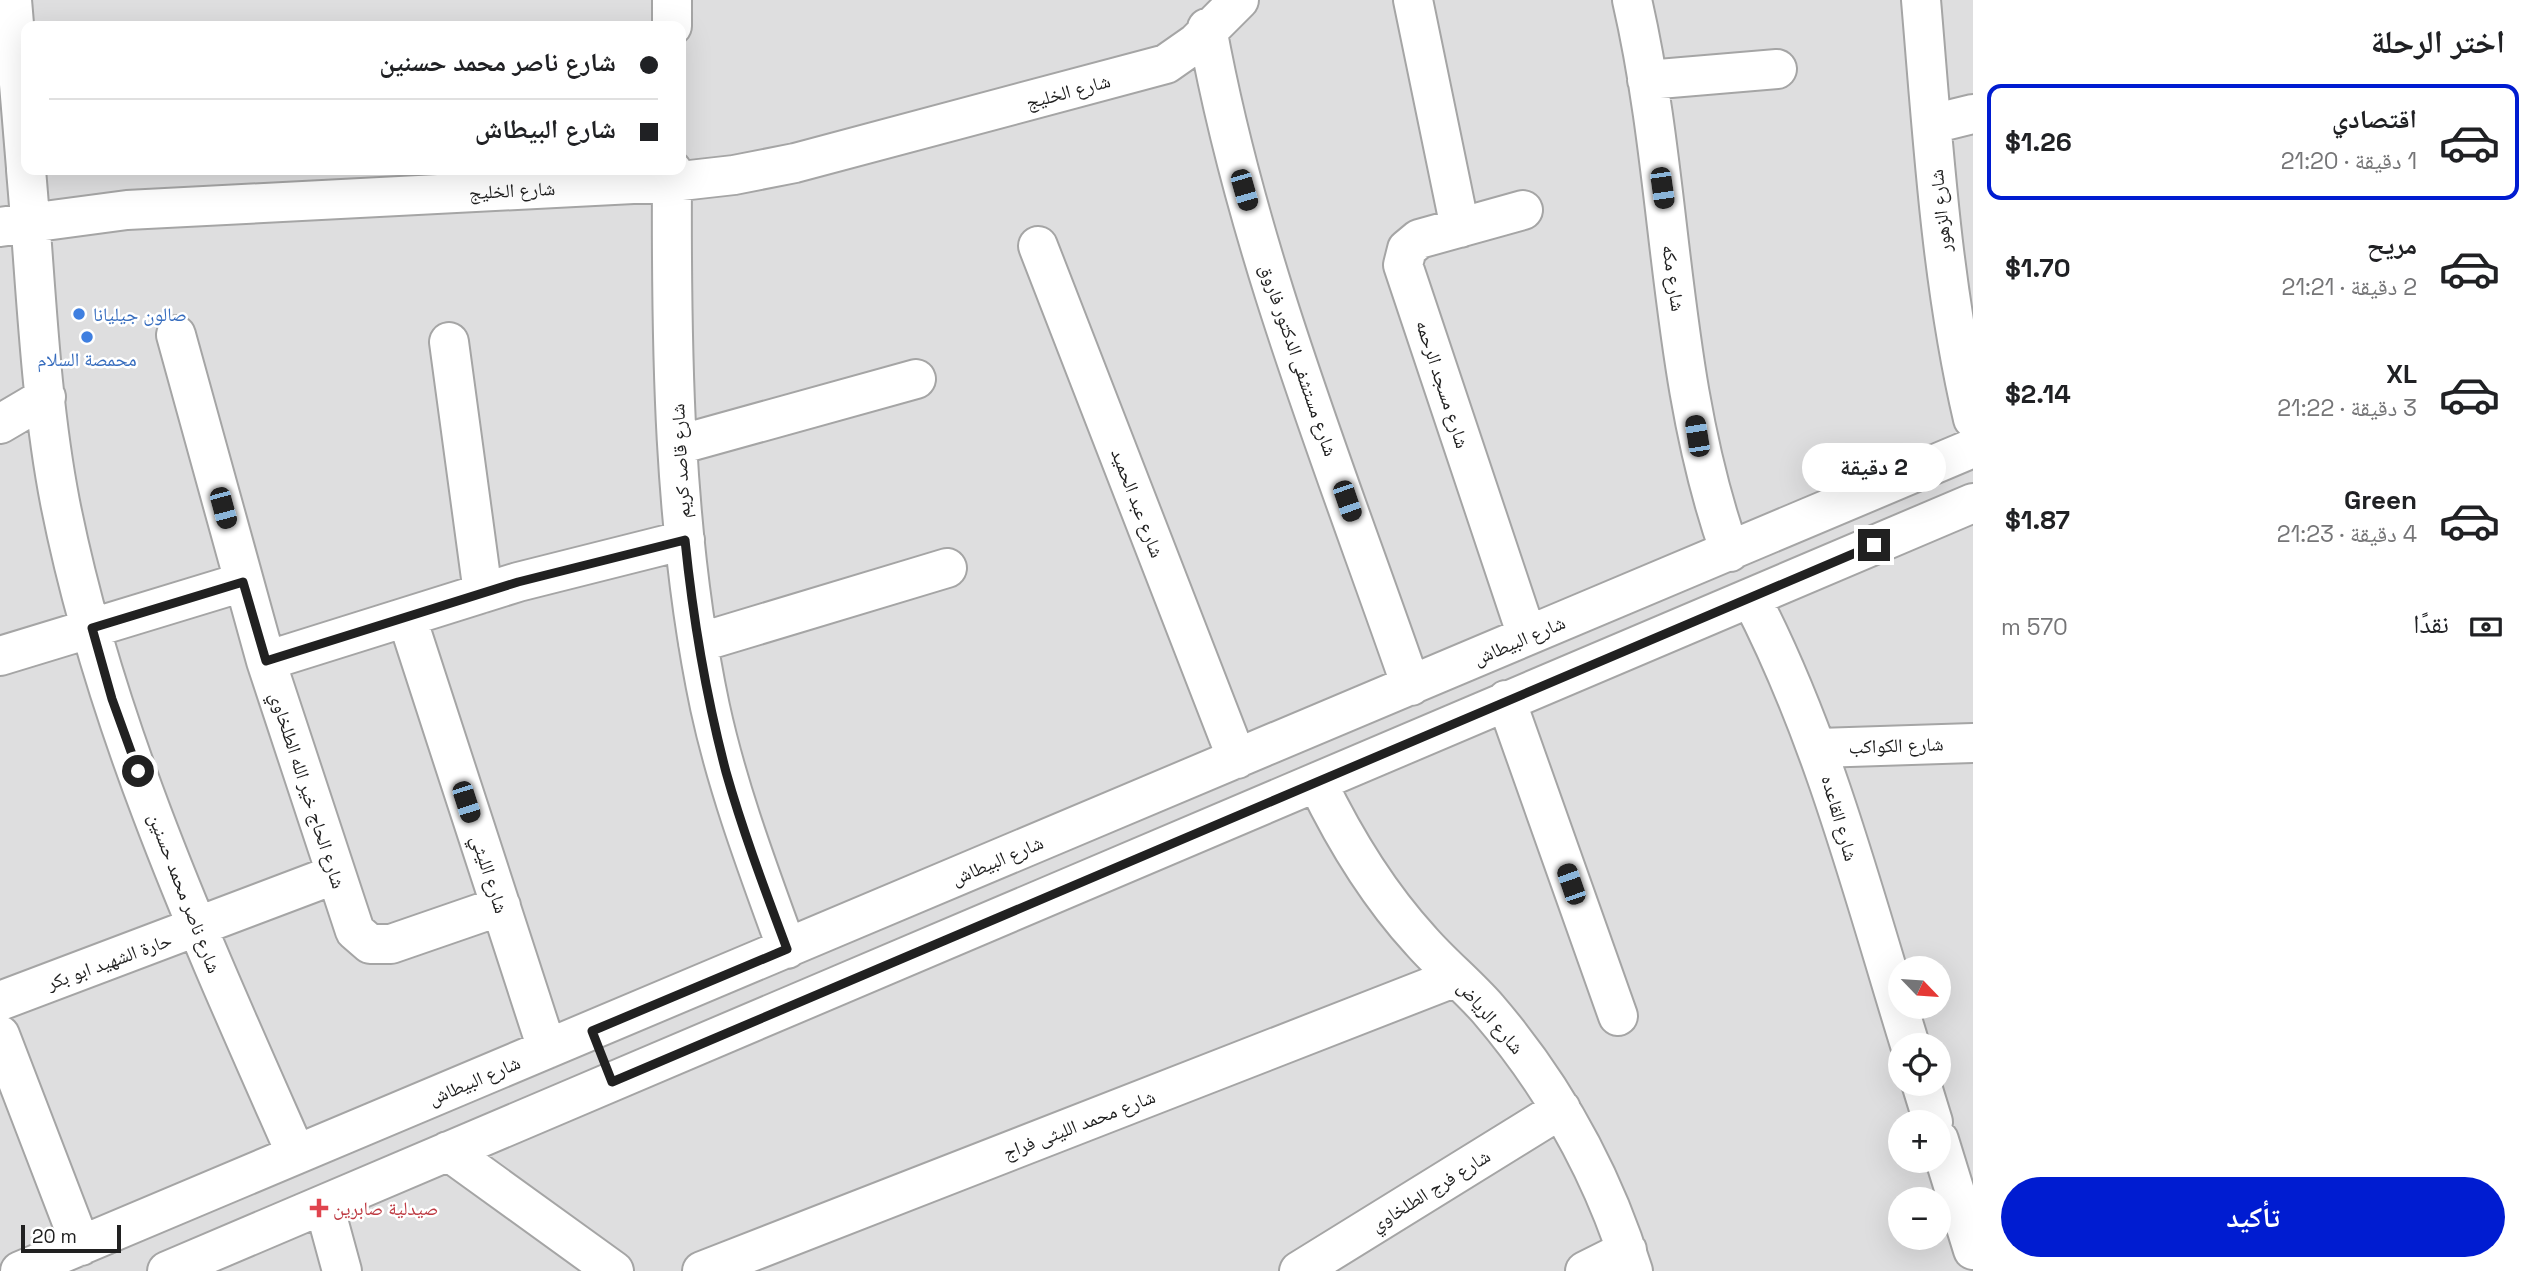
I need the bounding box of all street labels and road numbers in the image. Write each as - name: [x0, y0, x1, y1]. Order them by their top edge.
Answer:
- street label: شارع الخليج: [1023, 68, 1113, 115]
- street label: شارع الزهور: [1924, 168, 1957, 255]
- street label: شارع الخليج: [468, 176, 556, 205]
- street label: شارع مكه: [1656, 243, 1691, 313]
- street label: شارع مستشفى الدكتور فاروق: [1254, 261, 1343, 460]
- street label: شارع مسجد الرحمه: [1410, 317, 1475, 452]
- street label: شارع قاصد كريم: [665, 403, 696, 519]
- street label: شارع عبد الحميد: [1105, 445, 1170, 561]
- street label: شارع البيطاش: [1469, 610, 1569, 671]
- street label: شارع الحاج خير الله الطلخاوي: [261, 689, 351, 893]
- street label: شارع الكواكب: [1848, 731, 1944, 760]
- street label: شارع القاعده: [1815, 772, 1864, 864]
- street label: شارع ناصر محمد حسنين: [142, 809, 227, 977]
- street label: شارع البيطاش: [947, 830, 1047, 891]
- street label: شارع الليثي: [462, 832, 514, 917]
- street label: حارة الشهيد ابو بكر: [42, 927, 175, 996]
- street label: شارع الرياض: [1452, 975, 1529, 1059]
- street label: شارع البيطاش: [424, 1050, 524, 1111]
- street label: شارع محمد الليثى فراج: [999, 1084, 1159, 1165]
- street label: شارع فرج الطلخاوي: [1366, 1144, 1496, 1240]

